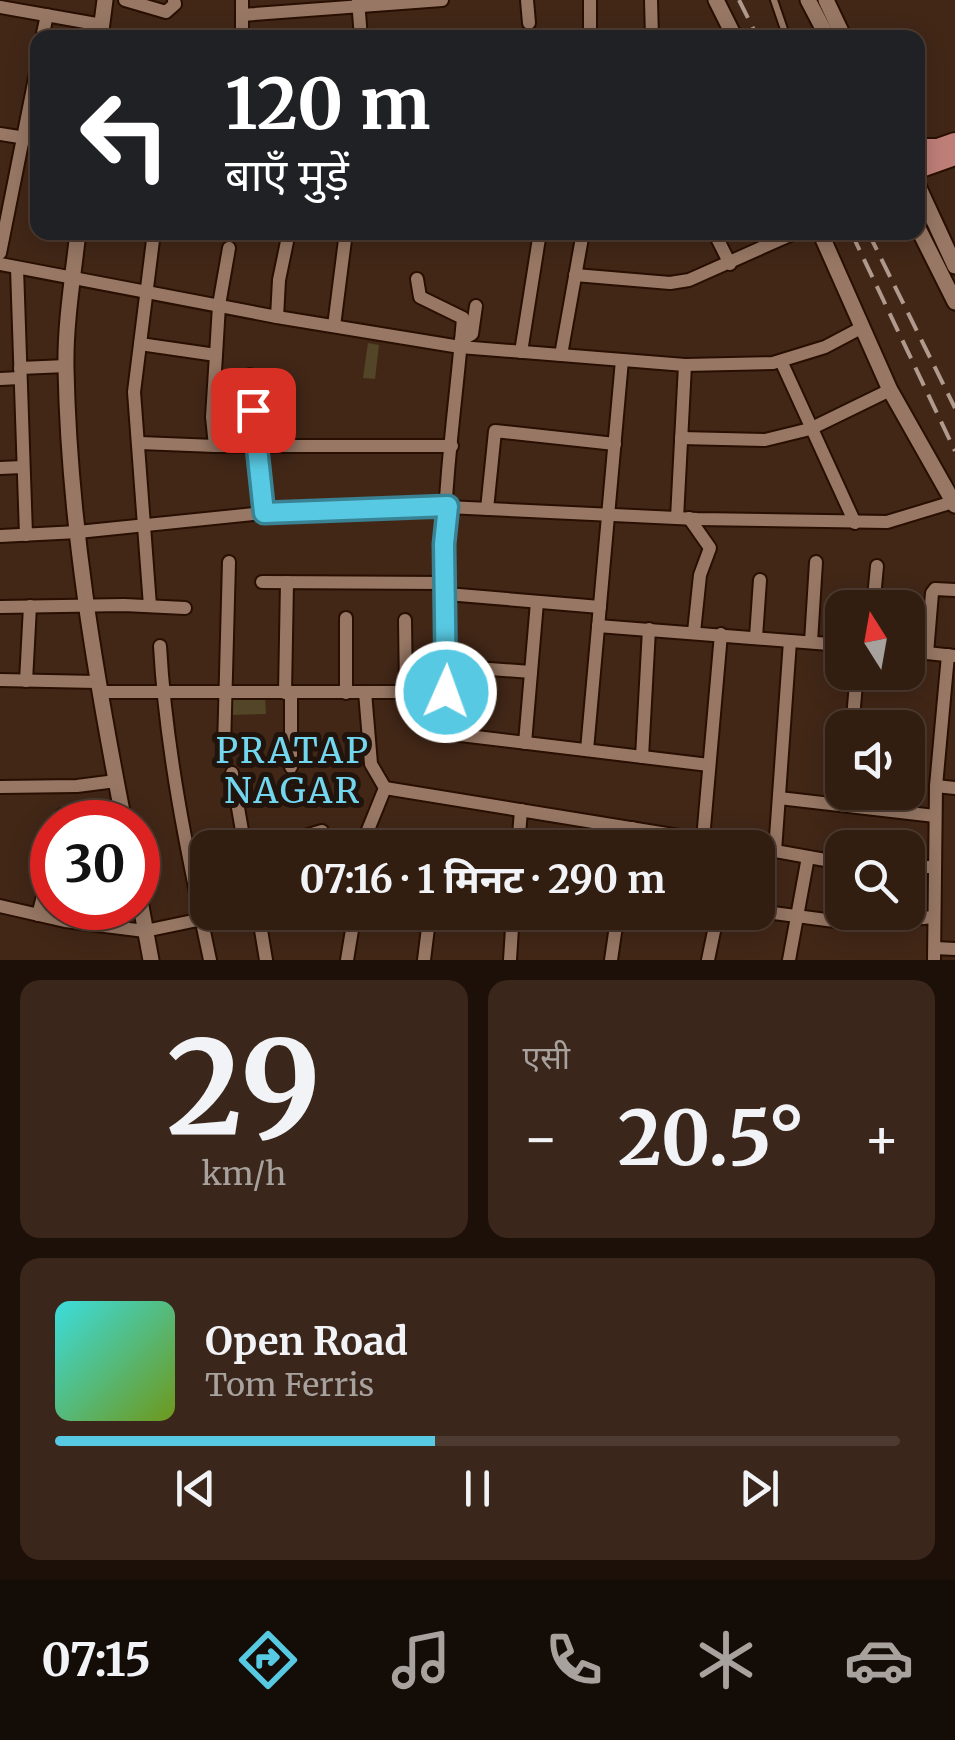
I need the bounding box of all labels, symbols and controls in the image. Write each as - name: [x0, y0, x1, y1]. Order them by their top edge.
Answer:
- text: 120 m: [225, 60, 430, 148]
- icon: left: [60, 70, 190, 200]
- text: बाएँ मुड़ें: [225, 147, 349, 203]
- pin: [211, 368, 296, 453]
- icon: arrive: [226, 383, 281, 438]
- north arrow: [825, 590, 925, 690]
- map controls: [825, 590, 925, 930]
- position arrow: [394, 640, 498, 744]
- button: sound: [825, 710, 925, 810]
- district label: PRATAP NAGAR: [216, 729, 370, 813]
- speed limit sign: 30: [30, 800, 160, 930]
- button: search: [825, 830, 925, 930]
- text: 07:16 · 1 मिनट · 290 m: [300, 856, 665, 903]
- text: 29: [167, 1007, 321, 1170]
- text: एसी: [523, 1038, 570, 1078]
- text: 20.5°: [618, 1091, 805, 1185]
- text: −: [523, 1104, 559, 1173]
- text: +: [863, 1104, 900, 1173]
- text: km/h: [201, 1154, 286, 1194]
- text: Open Road: [205, 1318, 408, 1365]
- text: Tom Ferris: [205, 1365, 374, 1405]
- icon: previous: [168, 1461, 223, 1516]
- icon: pause: [450, 1461, 505, 1516]
- icon: next: [732, 1461, 787, 1516]
- icon: directions: [233, 1625, 303, 1695]
- icon: music: [386, 1625, 456, 1695]
- icon: phone: [539, 1625, 609, 1695]
- icon: climate: [691, 1625, 761, 1695]
- icon: car: [844, 1625, 914, 1695]
- text: 07:15: [41, 1632, 151, 1688]

